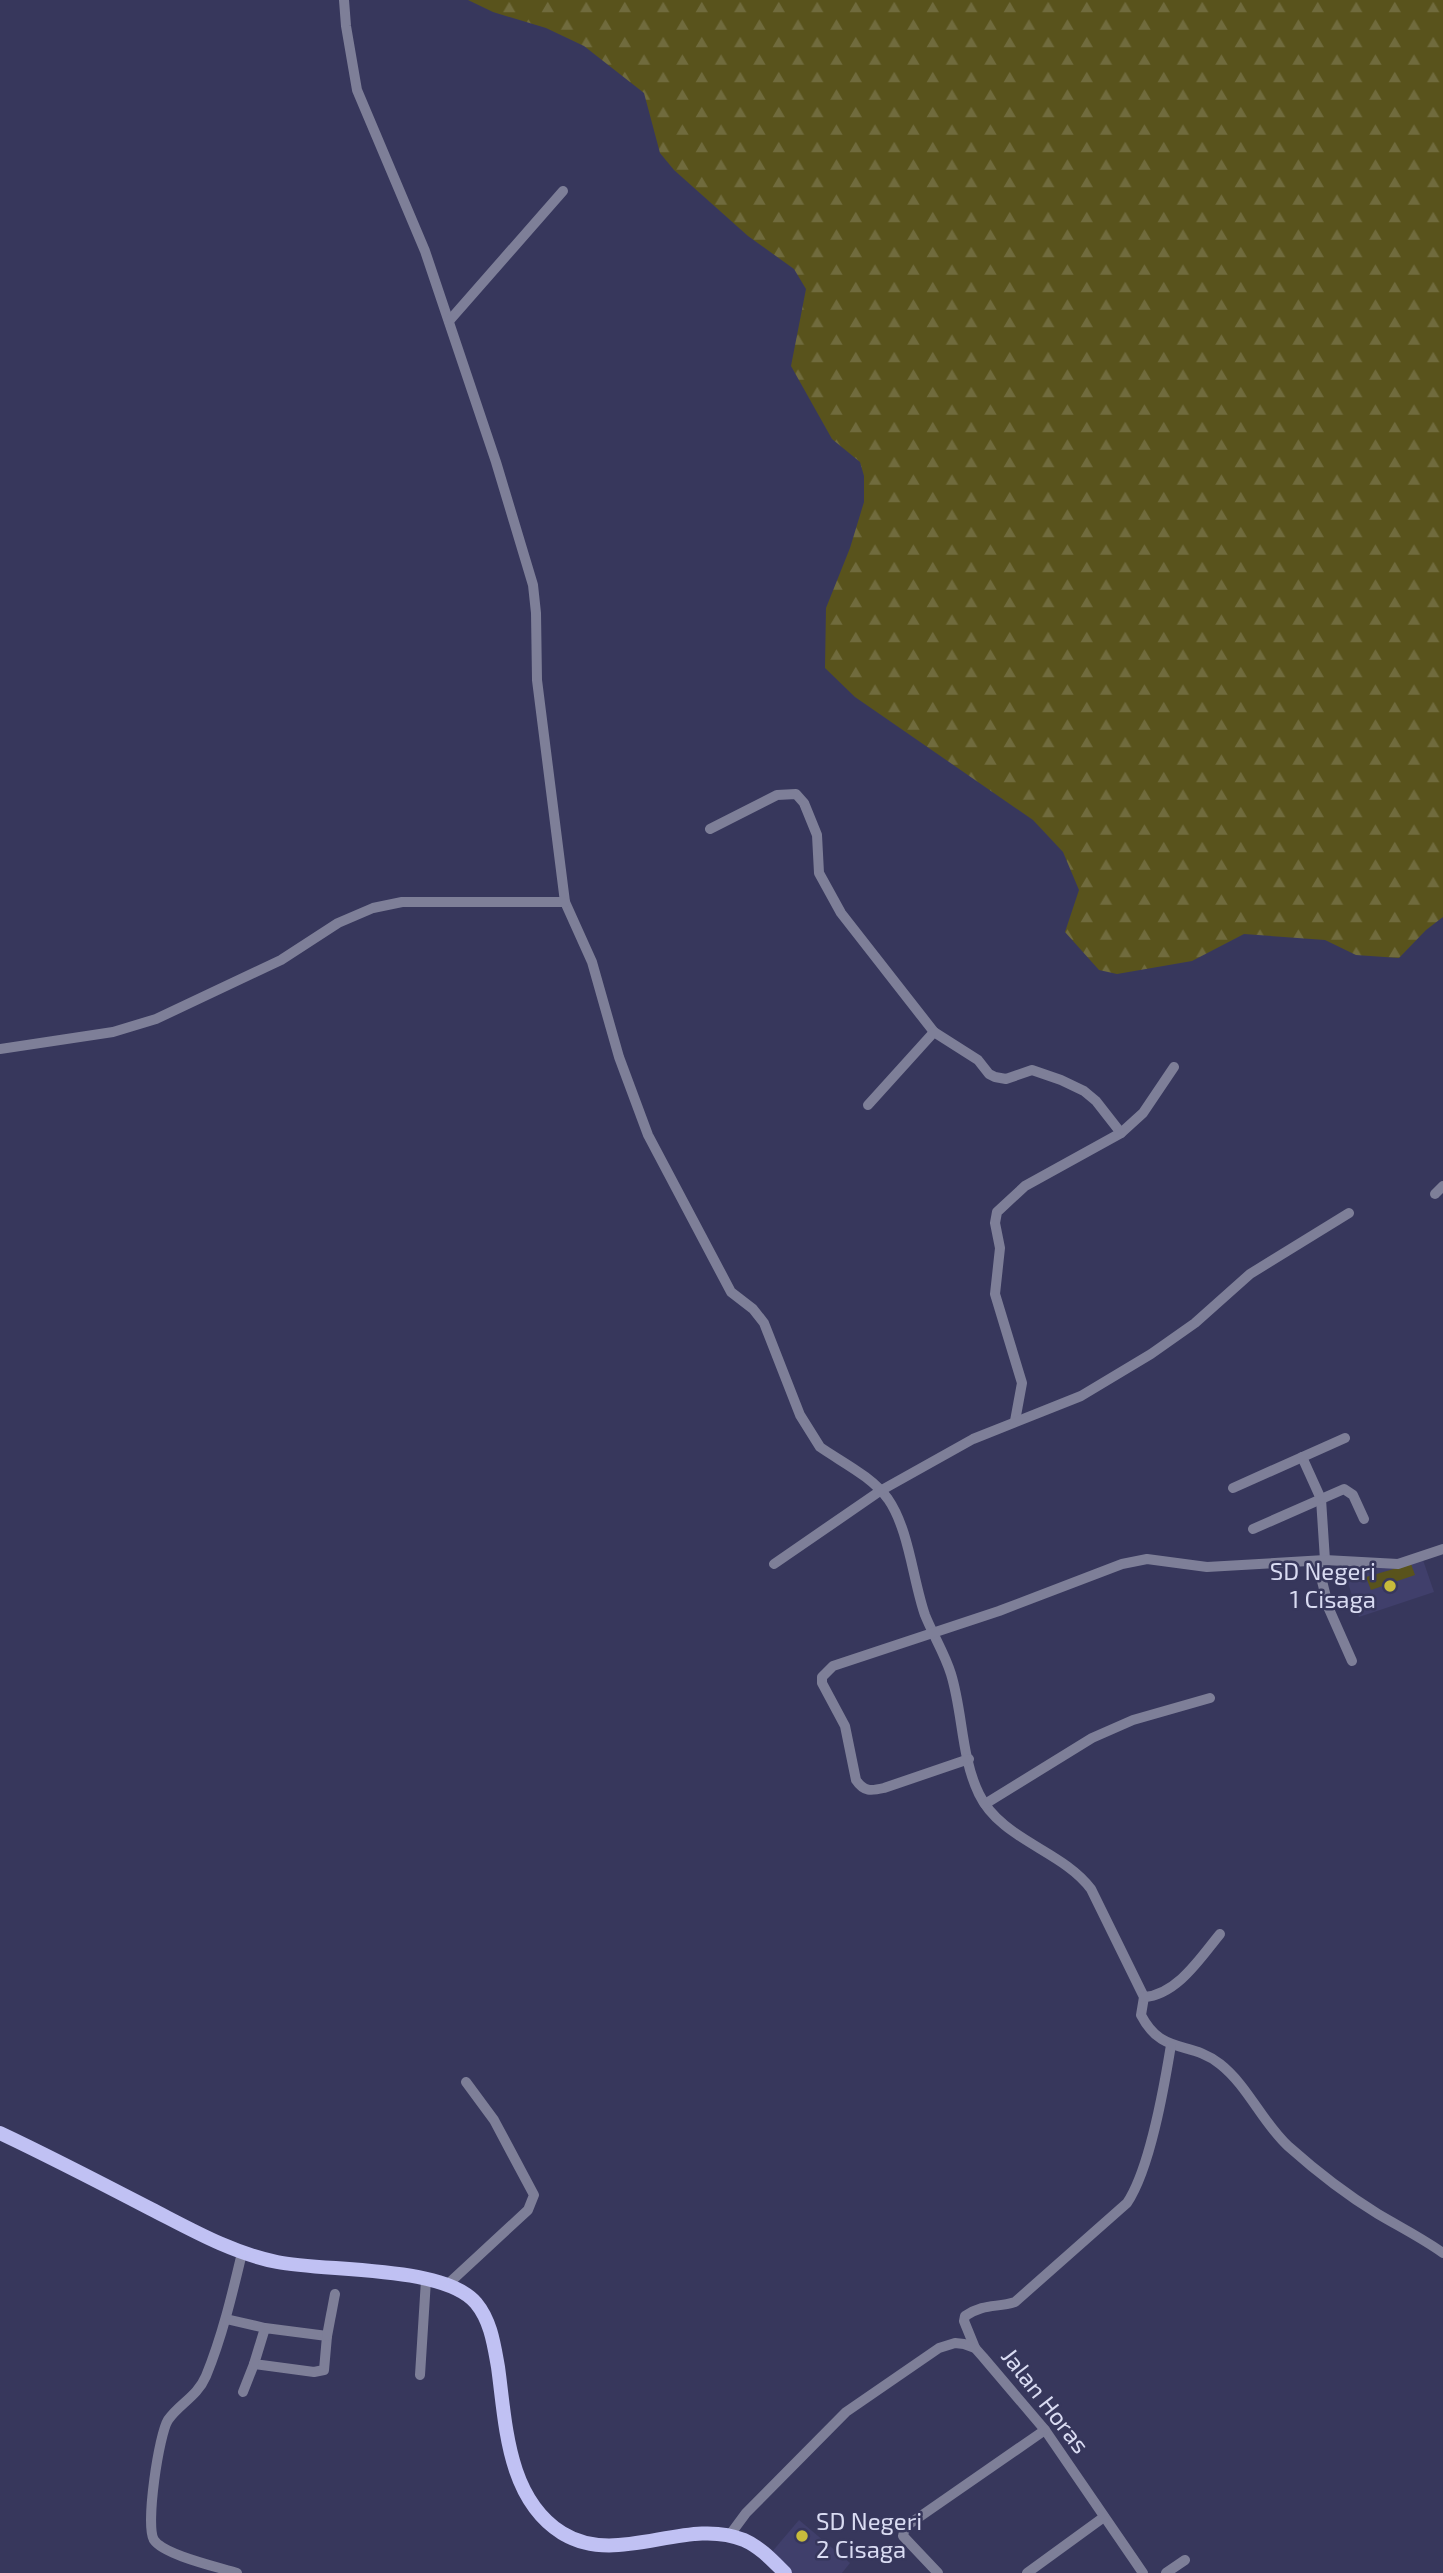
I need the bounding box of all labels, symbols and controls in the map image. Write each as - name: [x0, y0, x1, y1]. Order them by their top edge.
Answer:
- place label: SD Negeri 1 Cisaga: [1270, 1556, 1376, 1613]
- marker: SD Negeri 1 Cisaga: [1382, 1578, 1398, 1594]
- street label: Jalan Horas: [996, 2342, 1096, 2458]
- place label: SD Negeri 2 Cisaga: [816, 2506, 922, 2563]
- marker: SD Negeri 2 Cisaga: [794, 2528, 810, 2544]

